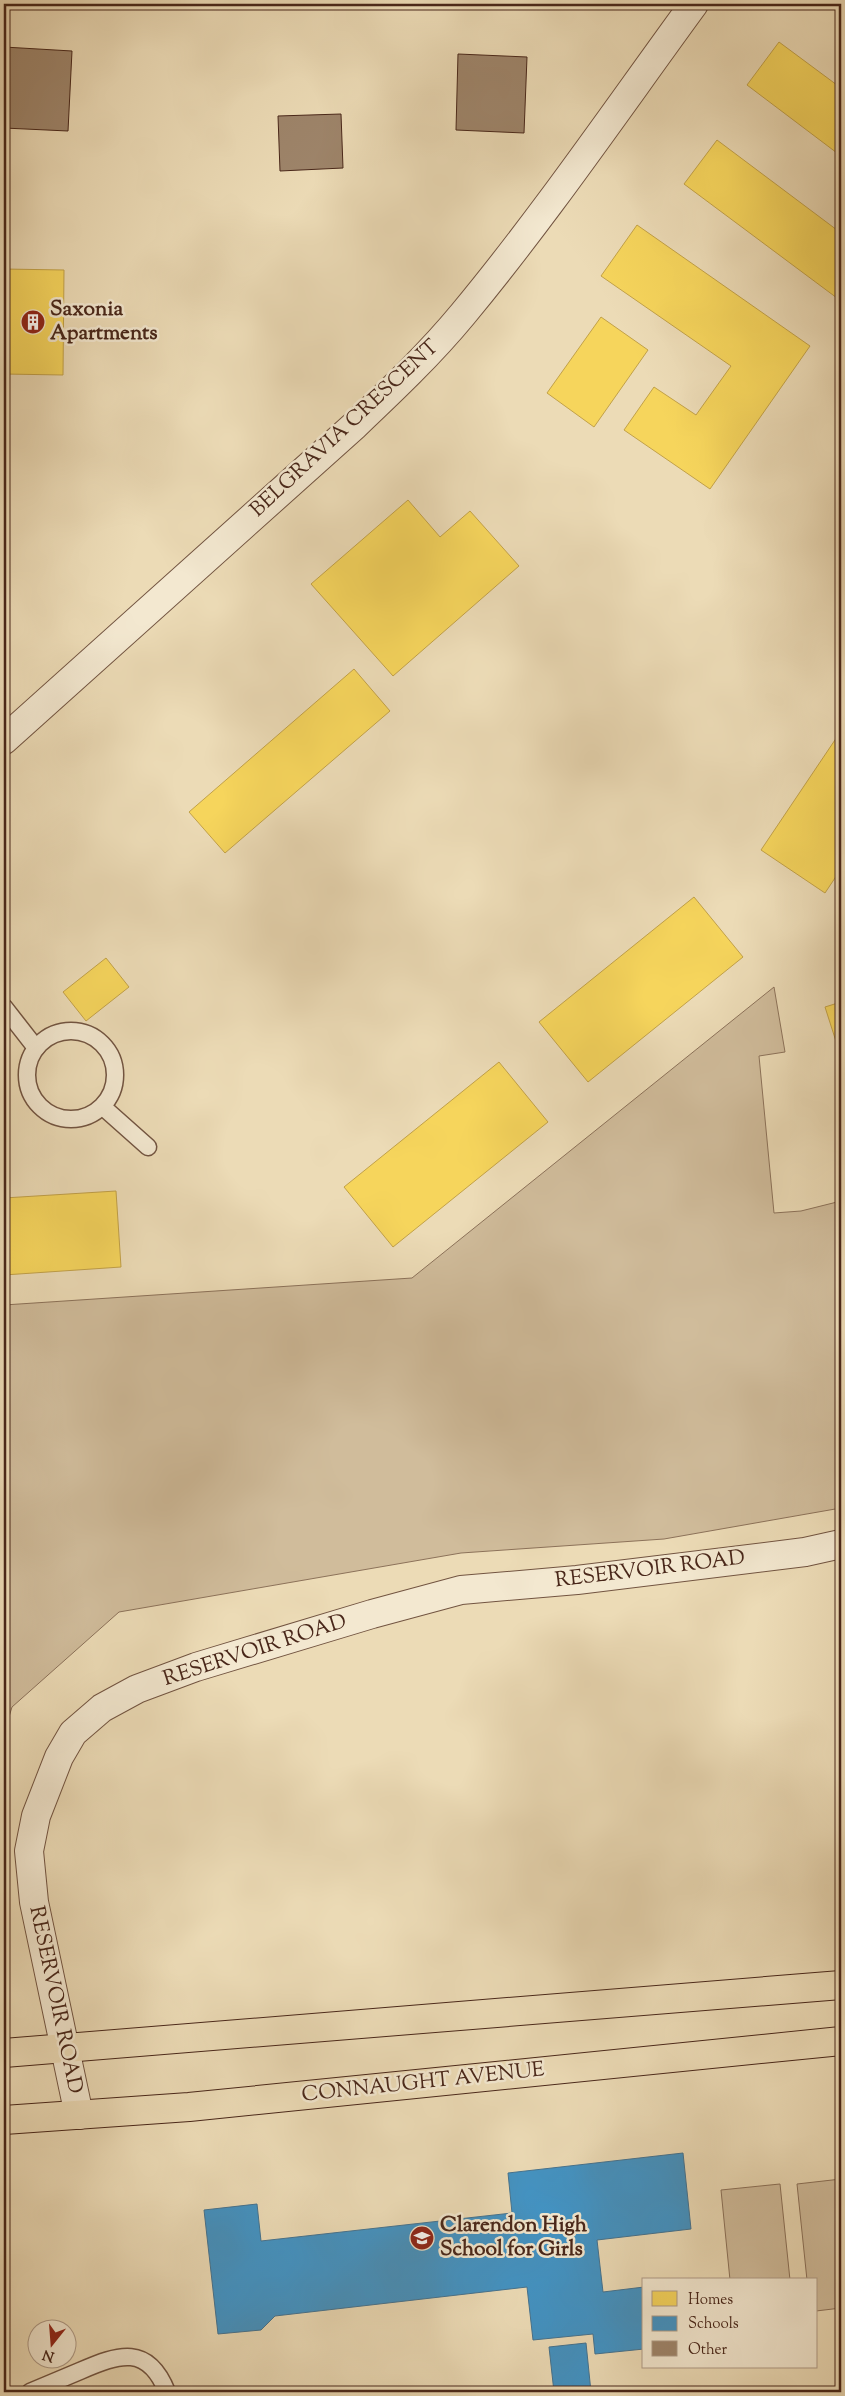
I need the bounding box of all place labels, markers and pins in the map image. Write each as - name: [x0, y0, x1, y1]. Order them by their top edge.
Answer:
- place label: Saxonia Apartments: [50, 295, 158, 349]
- building icon: Saxonia Apartments: [20, 309, 46, 335]
- place label: Clarendon High School for Girls: [440, 2211, 588, 2265]
- school or university icon: Clarendon High School for Girls: [409, 2225, 435, 2251]

